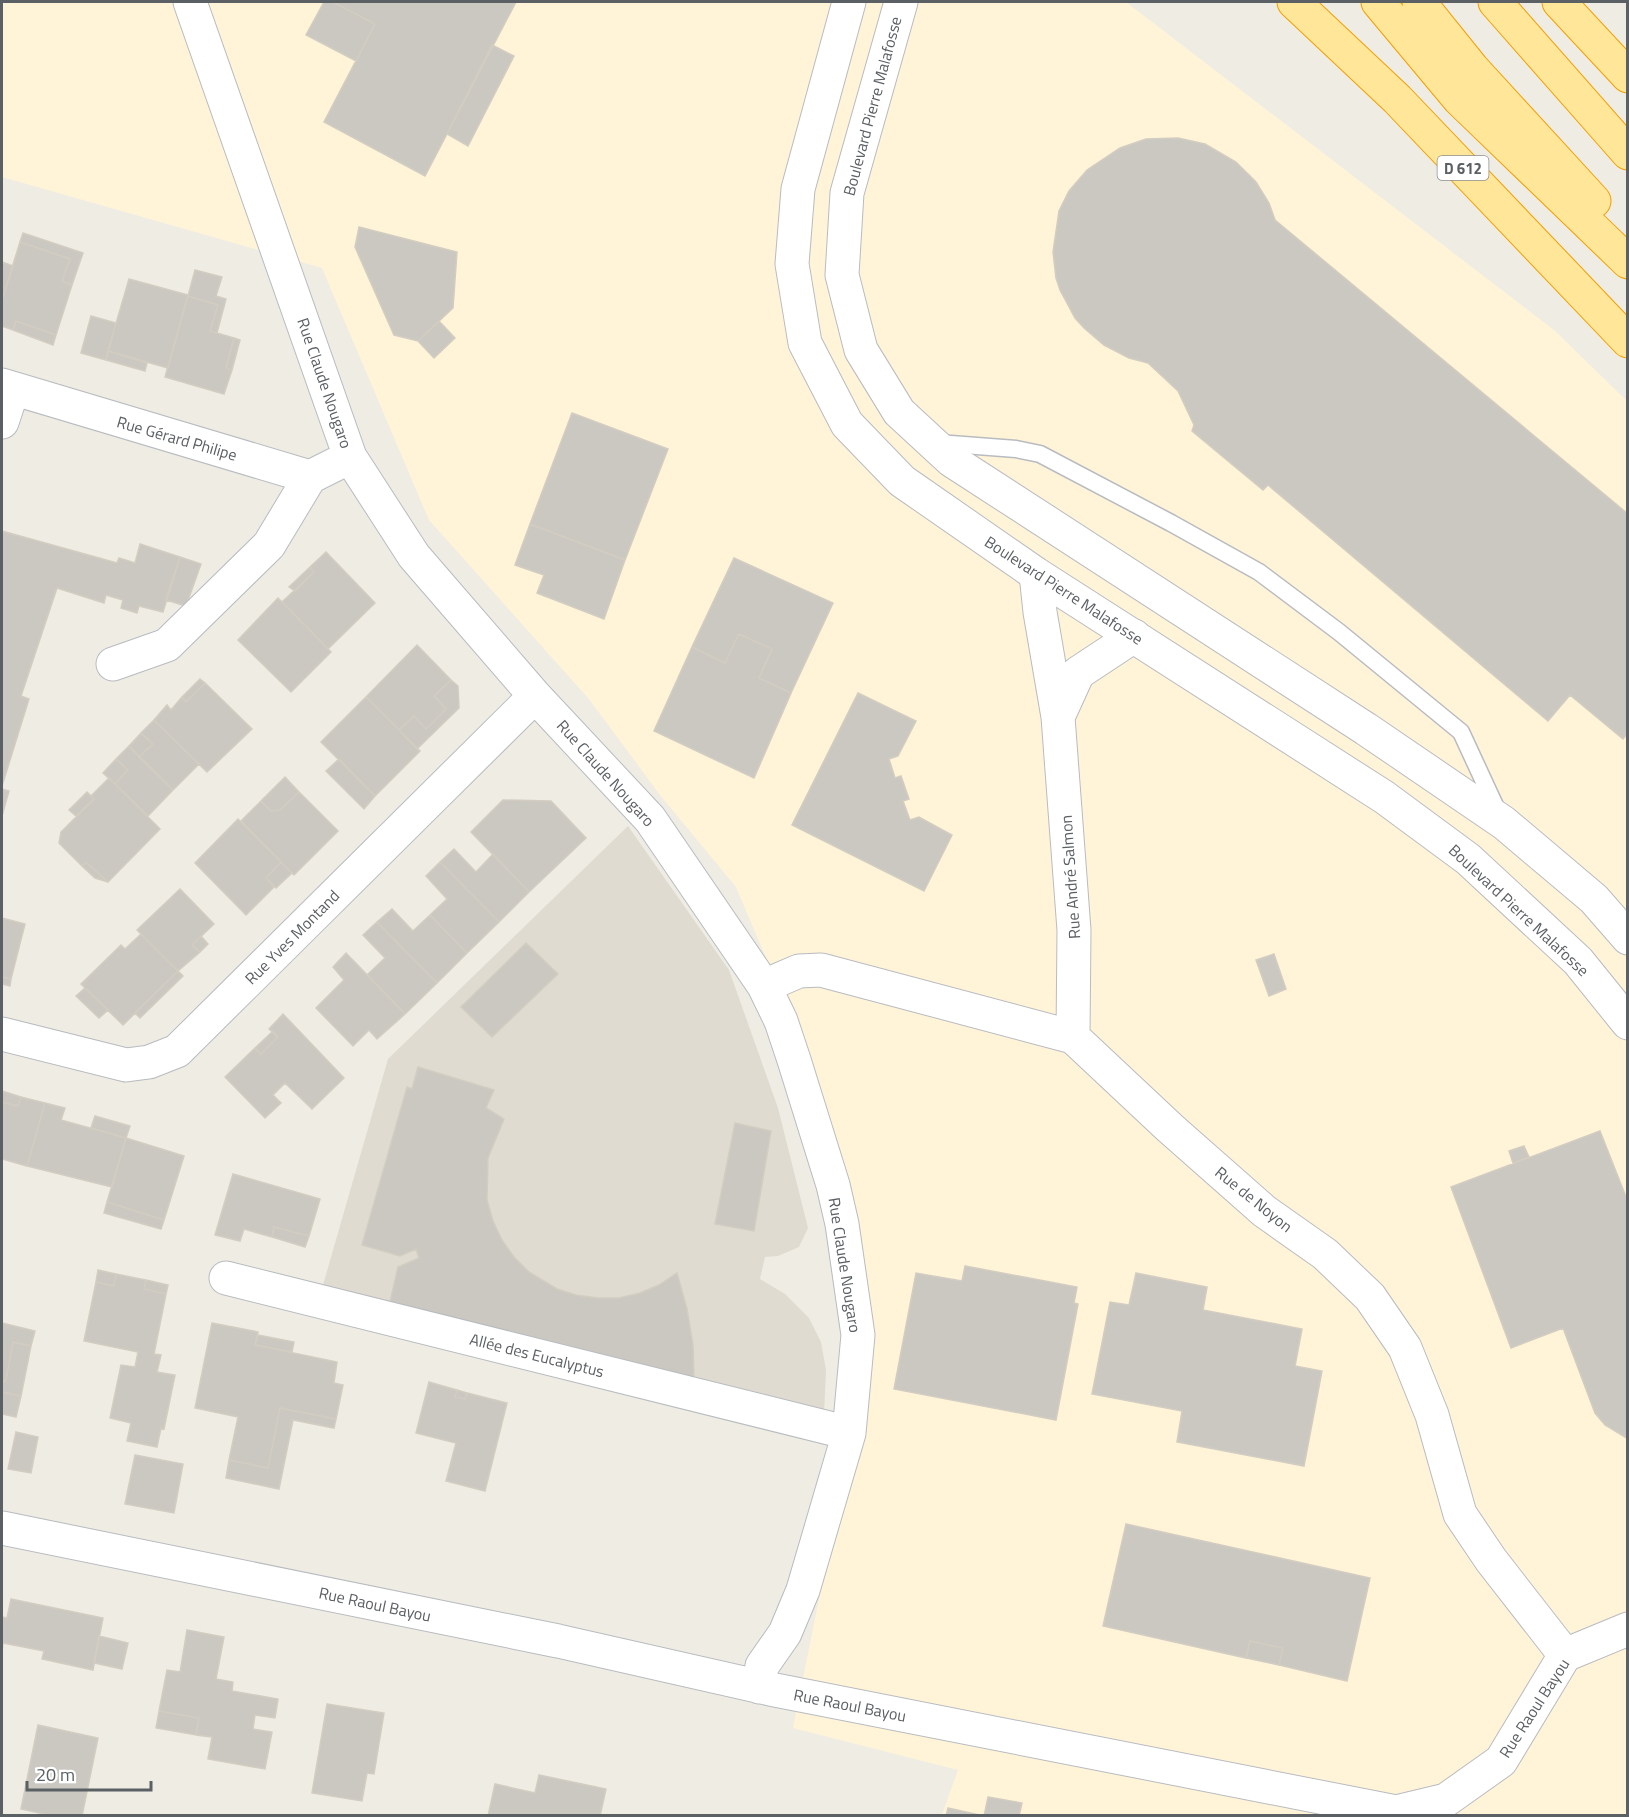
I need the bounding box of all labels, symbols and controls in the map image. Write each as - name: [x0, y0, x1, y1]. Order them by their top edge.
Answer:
- street label: Boulevard Pierre Malafosse: [837, 14, 907, 198]
- road number: D 612: [1438, 156, 1488, 180]
- street label: Rue Claude Nougaro: [291, 315, 359, 451]
- street label: Rue Gérard Philipe: [114, 409, 240, 467]
- street label: Boulevard Pierre Malafosse: [980, 530, 1148, 650]
- street label: Rue Claude Nougaro: [551, 714, 661, 832]
- street label: Rue André Salmon: [1054, 814, 1086, 940]
- street label: Boulevard Pierre Malafosse: [1443, 838, 1595, 982]
- street label: Rue Yves Montand: [239, 884, 345, 990]
- street label: Rue de Noyon: [1210, 1160, 1298, 1238]
- street label: Rue Claude Nougaro: [822, 1196, 868, 1334]
- street label: Allée des Eucalyptus: [467, 1327, 607, 1383]
- street label: Rue Raoul Bayou: [317, 1580, 433, 1628]
- street label: Rue Raoul Bayou: [1493, 1654, 1575, 1762]
- street label: Rue Raoul Bayou: [792, 1682, 908, 1728]
- scale bar: [27, 1754, 152, 1792]
- text: 20 m: [36, 1761, 75, 1788]

